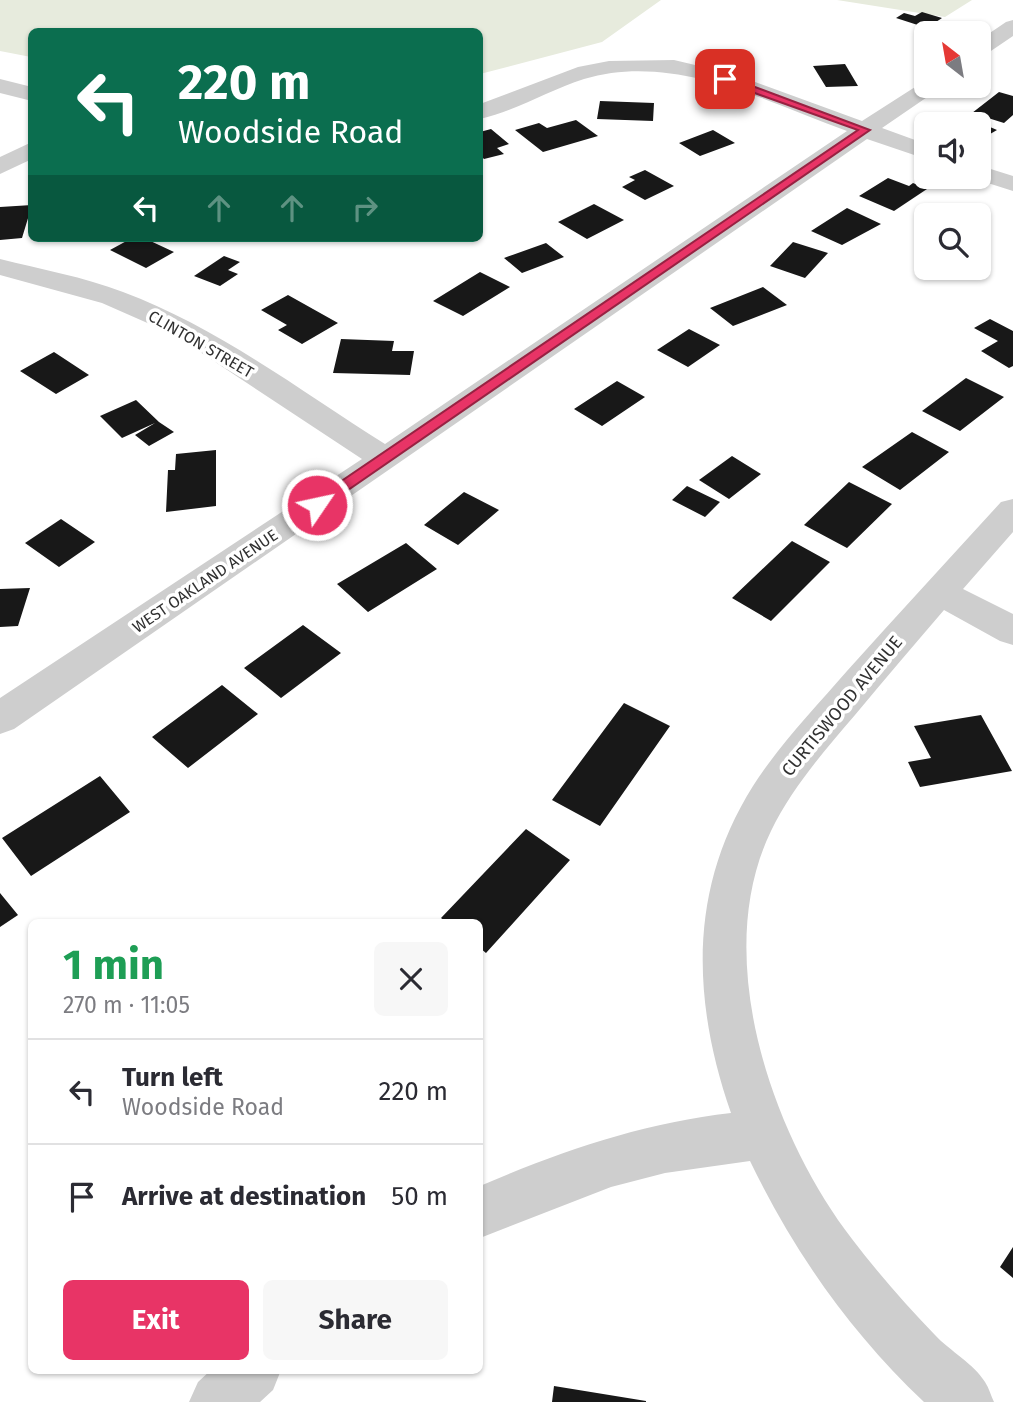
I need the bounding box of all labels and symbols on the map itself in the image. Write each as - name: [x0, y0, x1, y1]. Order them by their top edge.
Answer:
- north arrow: [914, 21, 990, 98]
- pin: [695, 49, 755, 109]
- street label: CLINTON STREET: [145, 306, 258, 382]
- position arrow: [280, 468, 354, 542]
- street label: WEST OAKLAND AVENUE: [129, 525, 281, 637]
- street label: CURTISWOOD AVENUE: [777, 631, 907, 781]

